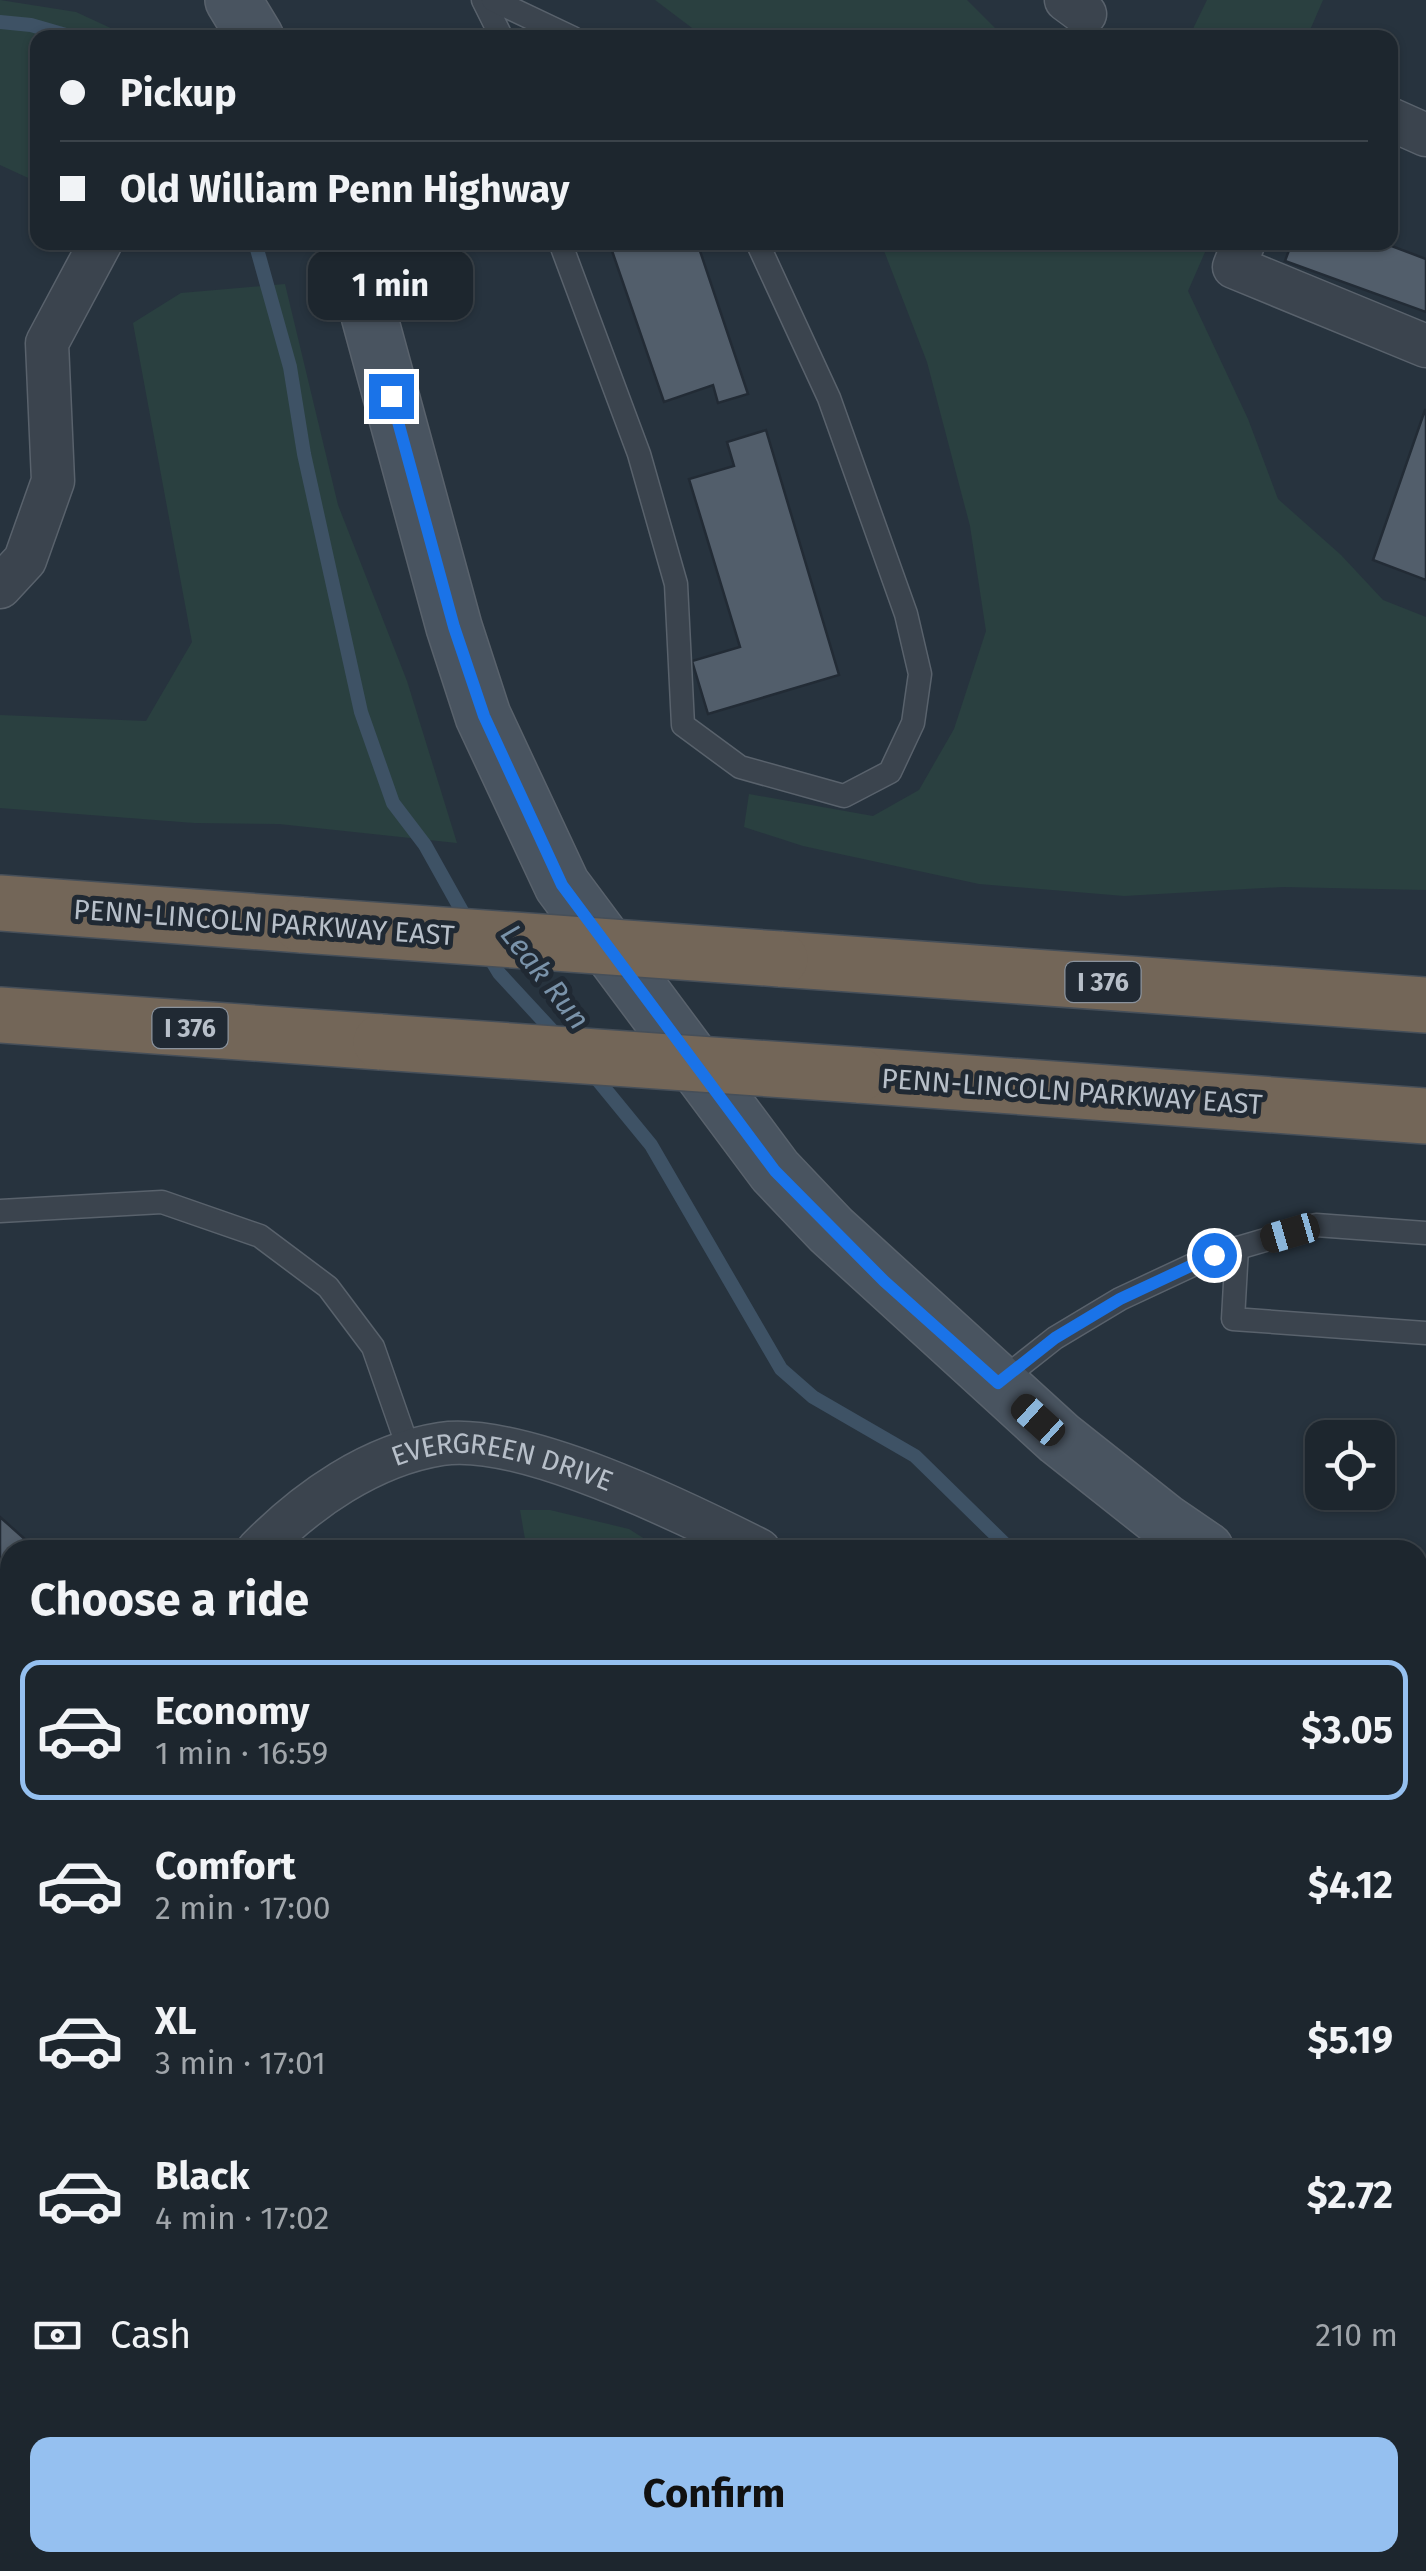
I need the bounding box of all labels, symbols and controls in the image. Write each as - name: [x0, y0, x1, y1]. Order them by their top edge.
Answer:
- text: Pickup: [120, 70, 237, 116]
- text: Old William Penn Highway: [120, 166, 570, 212]
- callout: 1 min: [308, 251, 474, 321]
- text: 1 min: [352, 266, 429, 304]
- route end: [369, 374, 414, 419]
- street label: PENN-LINCOLN PARKWAY EAST: [72, 893, 456, 952]
- water label: Leak Run: [493, 917, 597, 1037]
- road number: I 376: [1066, 962, 1140, 1002]
- road number: I 376: [152, 1008, 228, 1048]
- street label: PENN-LINCOLN PARKWAY EAST: [880, 1062, 1264, 1121]
- car: [1257, 1210, 1323, 1256]
- route start: [1192, 1233, 1237, 1278]
- car: [1006, 1389, 1070, 1451]
- map controls: [1305, 1420, 1395, 1510]
- button: locate: [1305, 1420, 1395, 1510]
- street label: EVERGREEN DRIVE: [387, 1427, 618, 1498]
- text: Choose a ride: [30, 1573, 309, 1627]
- icon: car: [35, 1685, 125, 1775]
- text: Economy: [155, 1688, 310, 1734]
- text: $3.05: [1301, 1707, 1393, 1753]
- text: 1 min · 16:59: [155, 1734, 328, 1772]
- icon: car: [35, 1840, 125, 1930]
- text: Comfort: [155, 1843, 296, 1889]
- text: $4.12: [1308, 1862, 1393, 1908]
- text: 2 min · 17:00: [155, 1889, 331, 1927]
- icon: car: [35, 1995, 125, 2085]
- text: XL: [155, 1998, 197, 2044]
- text: $5.19: [1308, 2017, 1393, 2063]
- text: 3 min · 17:01: [155, 2044, 326, 2082]
- icon: car: [35, 2150, 125, 2240]
- text: Black: [155, 2153, 250, 2199]
- text: $2.72: [1307, 2172, 1393, 2218]
- text: 4 min · 17:02: [155, 2199, 329, 2237]
- icon: cash: [30, 2308, 85, 2363]
- text: Cash: [110, 2312, 191, 2358]
- text: 210 m: [1315, 2316, 1398, 2354]
- button: Confirm: [30, 2437, 1398, 2552]

